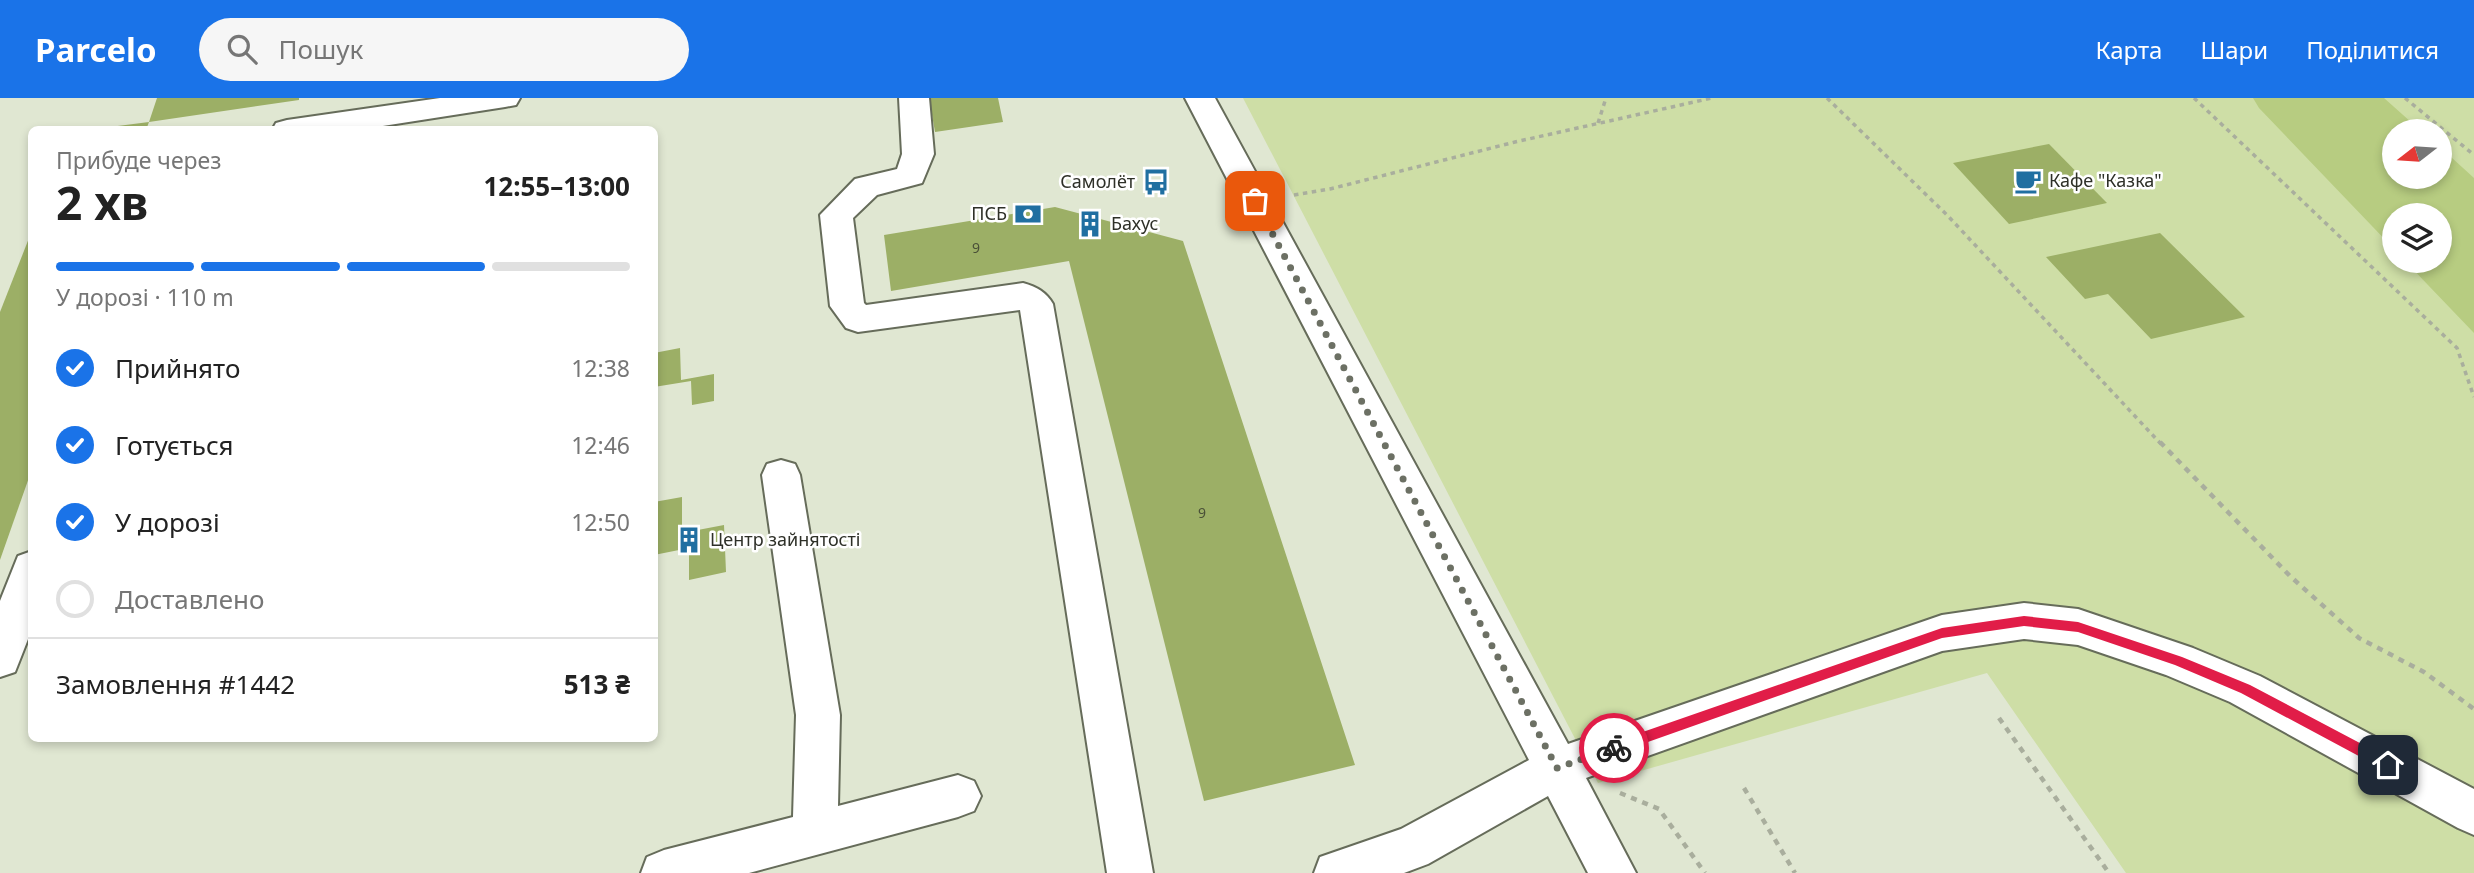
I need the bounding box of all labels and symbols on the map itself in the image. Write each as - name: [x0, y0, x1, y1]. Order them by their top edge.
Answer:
- north arrow: [2382, 119, 2452, 189]
- cafe icon: Кафе "Казка": [2013, 166, 2043, 196]
- bus stop icon: Самолёт: [1141, 167, 1171, 197]
- place label: Кафе "Казка": [2049, 168, 2162, 192]
- place label: Самолёт: [1060, 169, 1136, 193]
- pin: [1225, 171, 1285, 231]
- bank icon: ПСБ: [1013, 199, 1043, 229]
- place label: ПСБ: [971, 201, 1007, 225]
- building icon: Бахус: [1075, 209, 1105, 239]
- place label: Бахус: [1111, 211, 1159, 235]
- house number: 9: [972, 238, 980, 257]
- house number: 9: [1198, 503, 1206, 522]
- building icon: Центр зайнятості: [674, 525, 704, 555]
- place label: Центр зайнятості: [710, 527, 860, 551]
- courier: [1579, 713, 1649, 783]
- pin: [2358, 735, 2418, 795]

